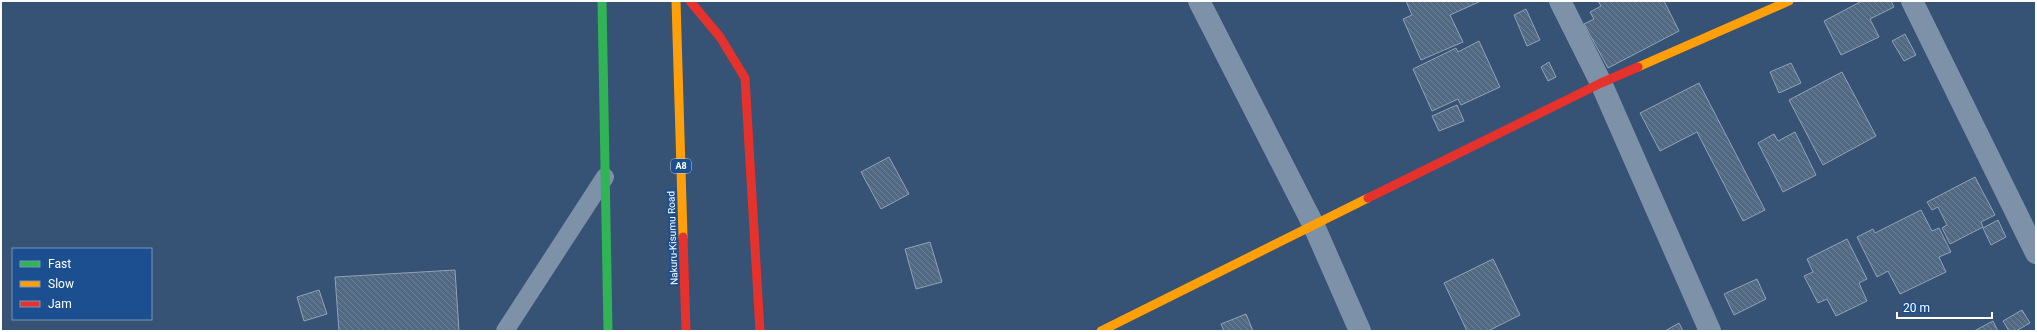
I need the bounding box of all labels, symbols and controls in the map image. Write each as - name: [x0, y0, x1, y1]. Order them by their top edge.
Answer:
- road number: A8: [671, 159, 691, 173]
- street label: Nakuru-Kisumu Road: [665, 191, 680, 285]
- legend: [12, 248, 152, 320]
- text: Fast: [48, 257, 71, 271]
- text: Slow: [48, 277, 74, 291]
- scale bar: [1897, 294, 1992, 320]
- text: Jam: [48, 297, 72, 311]
- text: 20 m: [1903, 301, 1930, 315]

